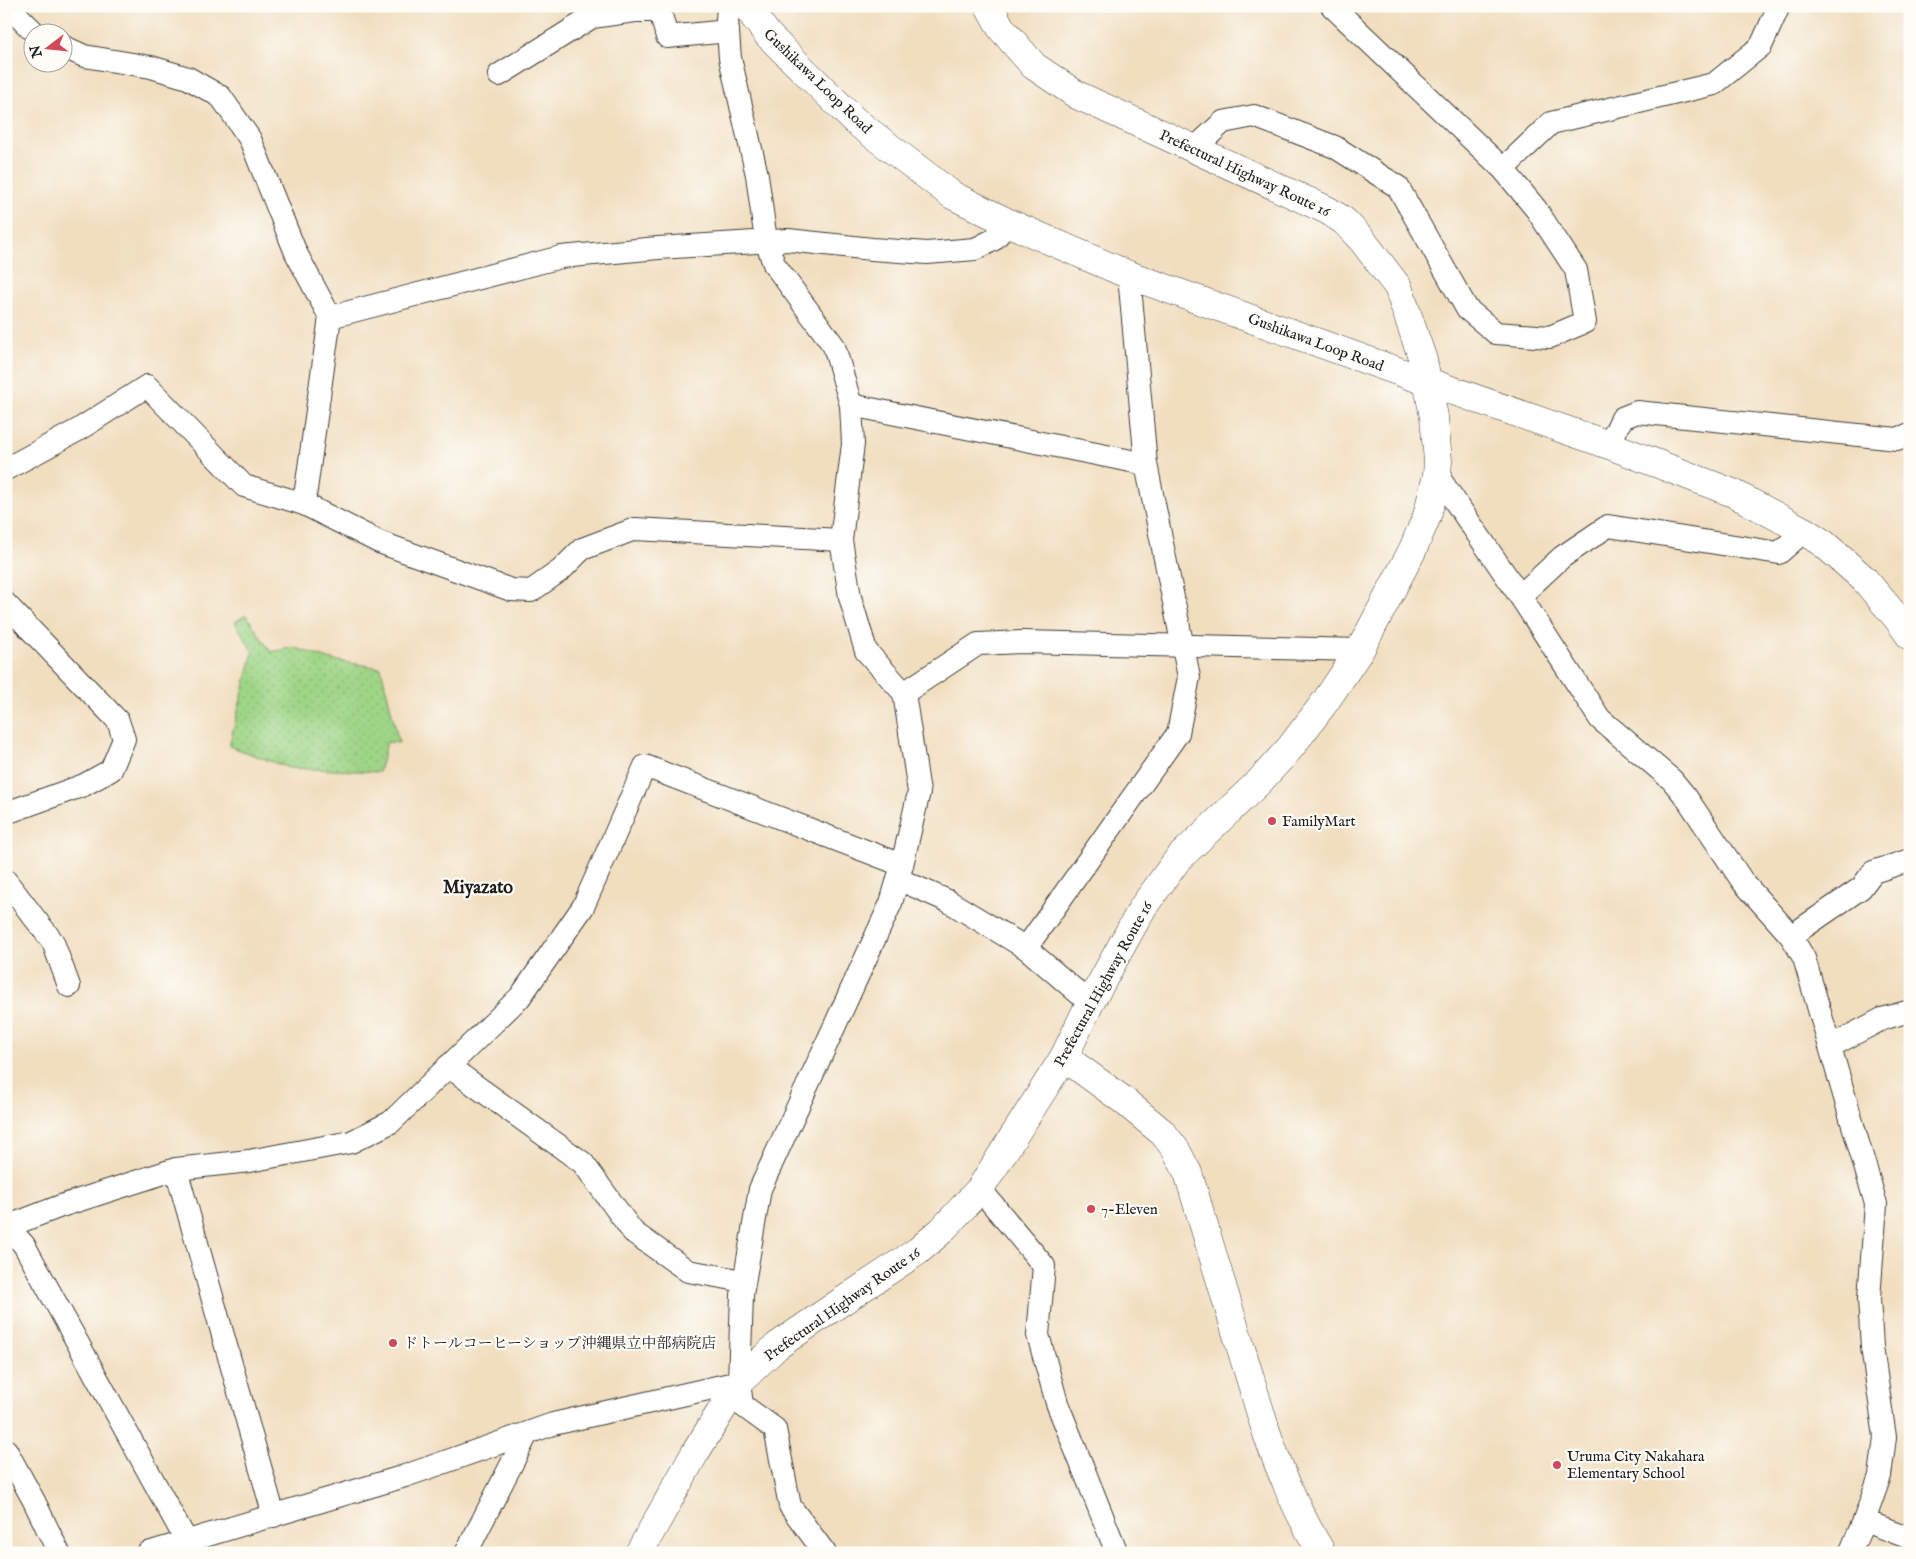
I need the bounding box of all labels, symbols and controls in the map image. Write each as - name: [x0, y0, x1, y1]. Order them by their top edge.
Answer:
- north arrow: [22, 22, 72, 72]
- street label: Gushikawa Loop Road: [760, 25, 876, 139]
- text: N: [26, 43, 47, 61]
- street label: Prefectural Highway Route 16: [1156, 126, 1334, 222]
- street label: Gushikawa Loop Road: [1245, 309, 1387, 376]
- place label: FamilyMart: [1282, 812, 1356, 831]
- marker: FamilyMart: [1266, 815, 1278, 827]
- district label: Miyazato: [443, 877, 513, 900]
- street label: Prefectural Highway Route 16: [1050, 898, 1157, 1070]
- place label: 7-Eleven: [1101, 1200, 1158, 1219]
- marker: 7-Eleven: [1085, 1203, 1097, 1215]
- street label: Prefectural Highway Route 16: [761, 1243, 924, 1366]
- place label: ドトールコーヒーショップ沖縄県立中部病院店: [403, 1334, 717, 1353]
- marker: ドトールコーヒーショップ沖縄県立中部病院店: [387, 1337, 399, 1349]
- place label: Uruma City Nakahara Elementary School: [1567, 1447, 1705, 1483]
- marker: Uruma City Nakahara Elementary School: [1551, 1459, 1563, 1471]

